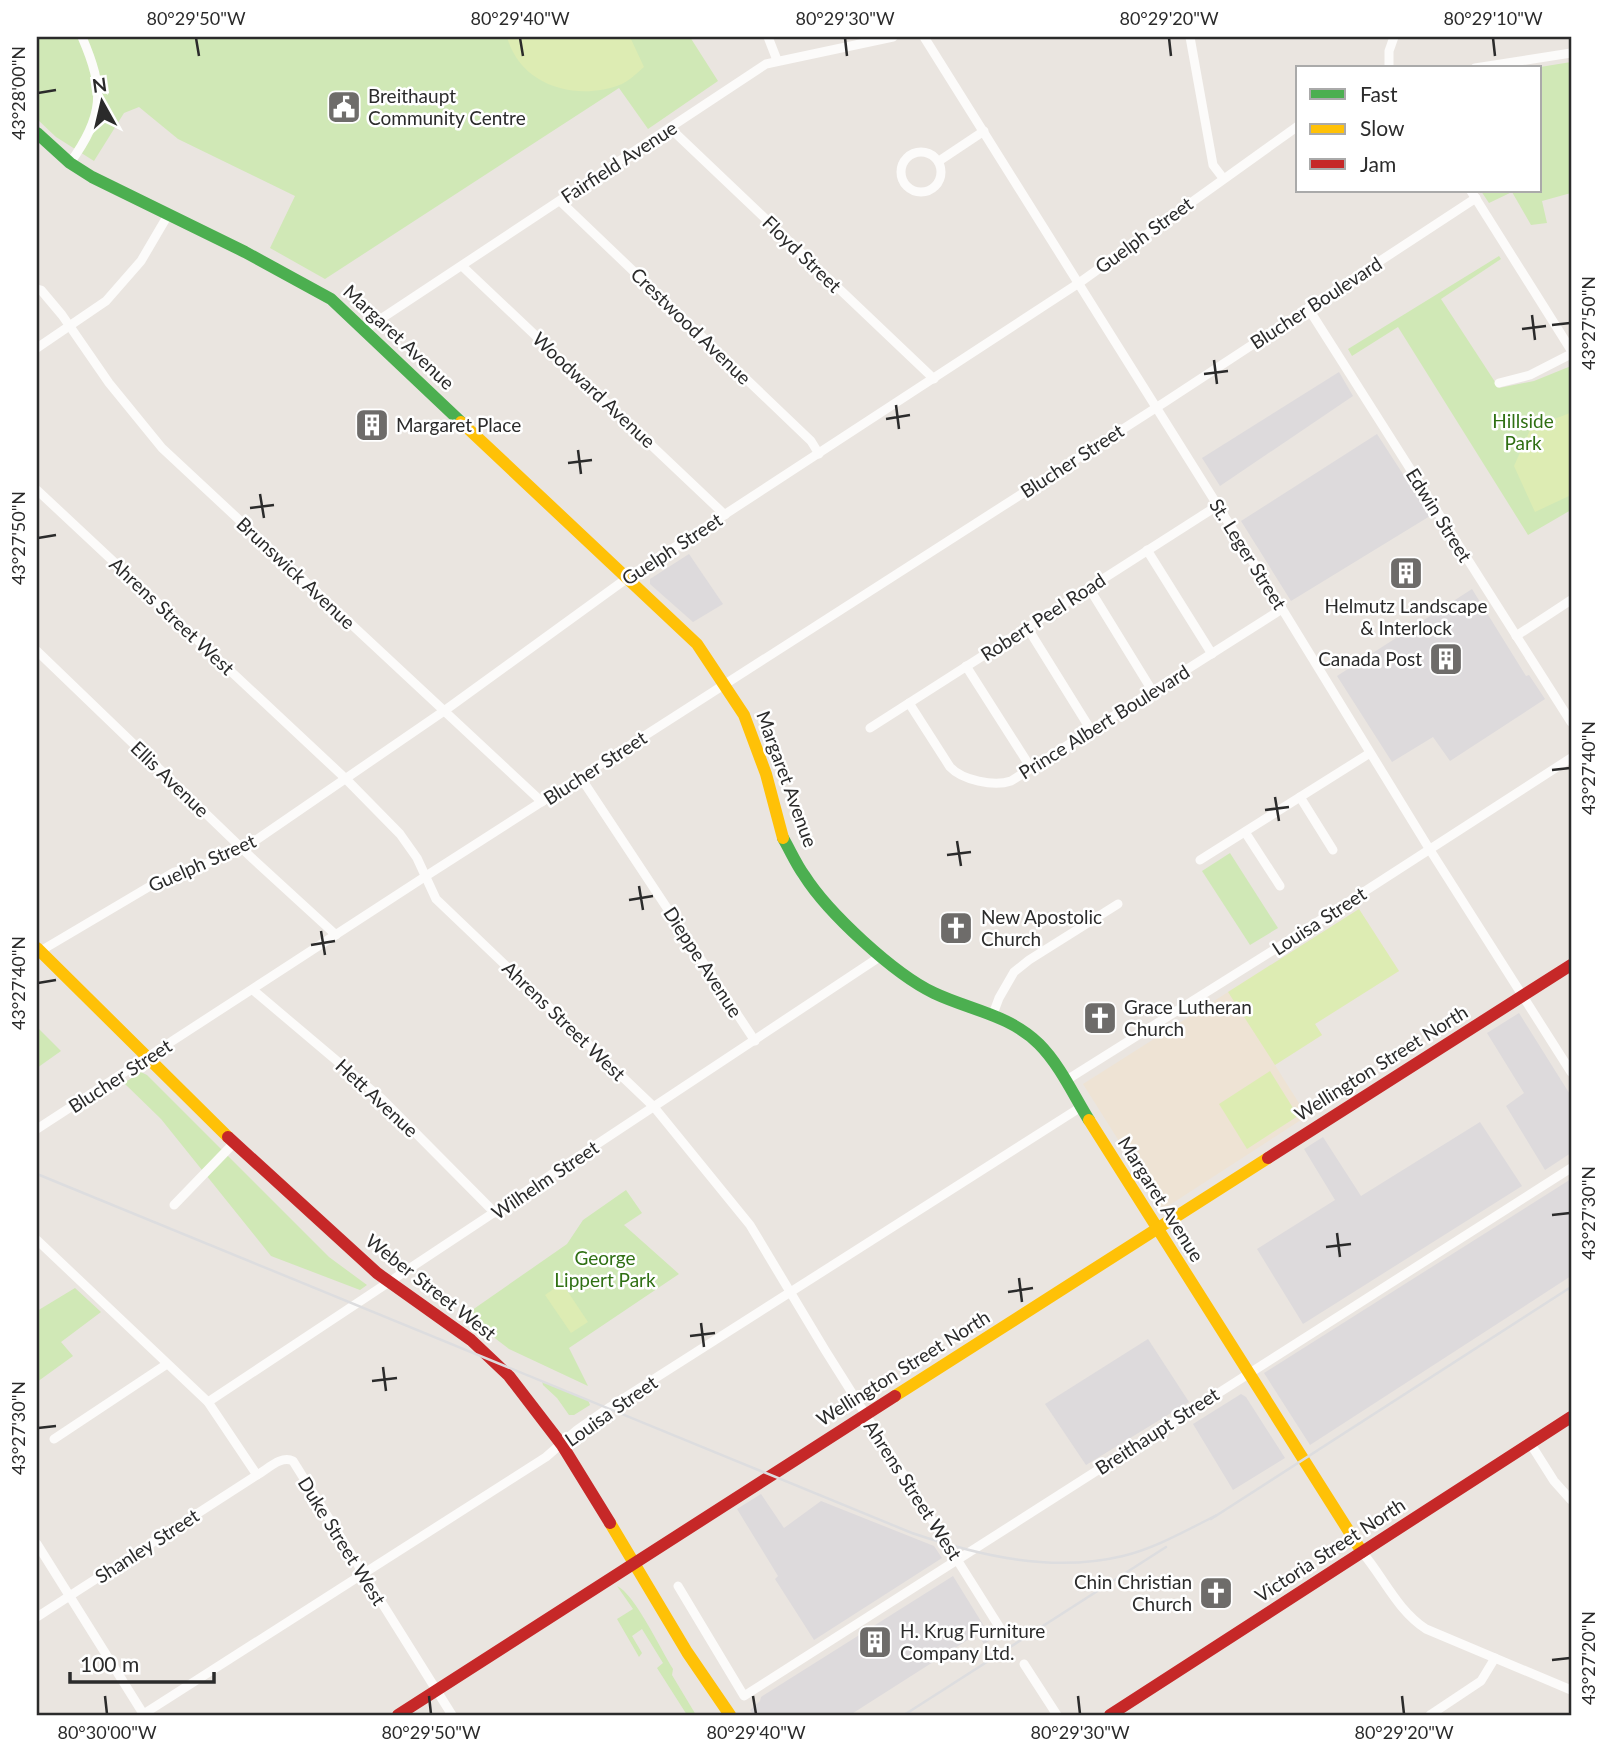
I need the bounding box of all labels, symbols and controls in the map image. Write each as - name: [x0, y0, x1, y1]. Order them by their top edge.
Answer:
- text: 80°29'50"W: [146, 7, 246, 29]
- text: 80°29'40"W: [470, 7, 570, 29]
- text: 80°29'30"W: [795, 7, 895, 29]
- text: 80°29'20"W: [1119, 7, 1219, 29]
- text: 80°29'10"W: [1443, 7, 1543, 29]
- text: 43°28'00"N: [7, 46, 29, 140]
- north arrow: [66, 66, 136, 136]
- legend: [1296, 66, 1542, 192]
- text: N: [91, 72, 108, 97]
- text: Fast: [1360, 81, 1398, 106]
- place label: Breithaupt Community Centre: [368, 84, 526, 129]
- public building icon: Breithaupt Community Centre: [325, 88, 363, 126]
- text: Slow: [1360, 115, 1405, 140]
- street label: Fairfield Avenue: [556, 116, 681, 208]
- text: Jam: [1360, 151, 1396, 176]
- street label: Guelph Street: [1090, 191, 1197, 278]
- street label: Floyd Street: [758, 210, 847, 297]
- street label: Blucher Boulevard: [1246, 251, 1386, 354]
- street label: Crestwood Avenue: [626, 262, 756, 389]
- text: 43°27'50"N: [1577, 276, 1599, 370]
- street label: Margaret Avenue: [339, 279, 460, 394]
- street label: Woodward Avenue: [528, 327, 660, 452]
- building icon: Margaret Place: [353, 406, 391, 444]
- park label: Hillside Park: [1492, 409, 1554, 454]
- place label: Margaret Place: [396, 413, 521, 436]
- street label: Blucher Street: [1016, 419, 1128, 502]
- street label: Edwin Street: [1402, 464, 1477, 566]
- text: 43°27'50"N: [7, 491, 29, 585]
- street label: St. Leger Street: [1205, 494, 1292, 614]
- street label: Guelph Street: [617, 508, 726, 590]
- street label: Brunswick Avenue: [232, 512, 360, 633]
- street label: Ahrens Street West: [105, 552, 240, 679]
- building icon: Helmutz Landscape & Interlock: [1387, 554, 1425, 592]
- street label: Robert Peel Road: [976, 568, 1109, 665]
- place label: Helmutz Landscape & Interlock: [1324, 594, 1488, 639]
- building icon: Canada Post: [1427, 640, 1465, 678]
- place label: Canada Post: [1318, 647, 1422, 670]
- street label: Prince Albert Boulevard: [1014, 660, 1193, 784]
- street label: Margaret Avenue: [752, 708, 823, 850]
- text: 43°27'40"N: [1577, 721, 1599, 815]
- street label: Blucher Street: [539, 726, 651, 809]
- street label: Ellis Avenue: [126, 736, 214, 822]
- street label: Guelph Street: [145, 829, 259, 896]
- street label: Louisa Street: [1267, 882, 1370, 960]
- street label: Dieppe Avenue: [659, 902, 748, 1021]
- place label: New Apostolic Church: [981, 905, 1102, 950]
- church icon: New Apostolic Church: [937, 909, 975, 947]
- text: 43°27'40"N: [7, 936, 29, 1030]
- street label: Ahrens Street West: [498, 956, 631, 1085]
- place label: Grace Lutheran Church: [1124, 995, 1252, 1040]
- church icon: Grace Lutheran Church: [1081, 999, 1119, 1037]
- street label: Wellington Street North: [1290, 1000, 1472, 1125]
- street label: Blucher Street: [64, 1034, 176, 1117]
- street label: Hett Avenue: [331, 1054, 423, 1142]
- street label: Margaret Avenue: [1114, 1132, 1209, 1266]
- street label: Wilhelm Street: [487, 1135, 603, 1224]
- text: 43°27'30"N: [1577, 1166, 1599, 1260]
- street label: Weber Street West: [362, 1229, 501, 1345]
- park label: George Lippert Park: [554, 1246, 656, 1291]
- street label: Wellington Street North: [812, 1305, 994, 1430]
- street label: Louisa Street: [560, 1370, 662, 1451]
- text: 43°27'30"N: [7, 1381, 29, 1475]
- street label: Breithaupt Street: [1091, 1382, 1223, 1479]
- street label: Ahrens Street West: [860, 1416, 967, 1564]
- street label: Duke Street West: [294, 1472, 391, 1609]
- street label: Victoria Street North: [1250, 1493, 1409, 1607]
- street label: Shanley Street: [90, 1503, 203, 1588]
- place label: Chin Christian Church: [1074, 1570, 1192, 1615]
- church icon: Chin Christian Church: [1197, 1574, 1235, 1612]
- text: 43°27'20"N: [1577, 1611, 1599, 1705]
- place label: H. Krug Furniture Company Ltd.: [900, 1619, 1045, 1664]
- building icon: H. Krug Furniture Company Ltd.: [856, 1623, 894, 1661]
- scale bar: [70, 1640, 214, 1684]
- text: 100 m: [80, 1651, 139, 1676]
- text: 80°30'00"W: [57, 1721, 157, 1743]
- text: 80°29'50"W: [381, 1721, 481, 1743]
- text: 80°29'40"W: [706, 1721, 806, 1743]
- text: 80°29'30"W: [1030, 1721, 1130, 1743]
- text: 80°29'20"W: [1354, 1721, 1454, 1743]

